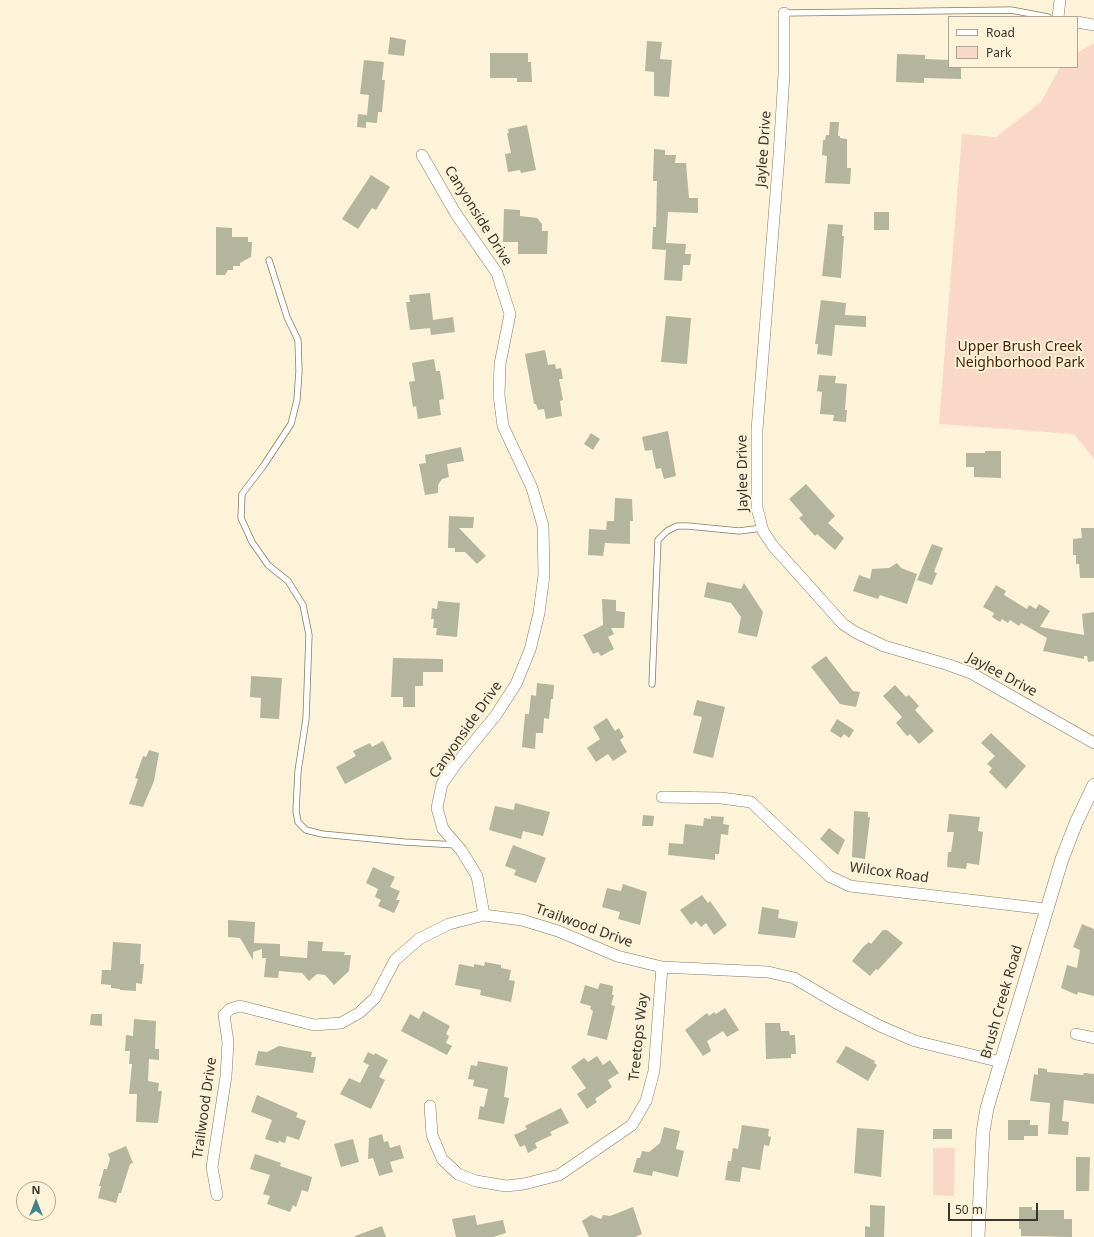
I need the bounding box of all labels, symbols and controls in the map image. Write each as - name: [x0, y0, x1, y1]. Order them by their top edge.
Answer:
- legend: [948, 16, 1078, 68]
- text: Road: [986, 24, 1015, 41]
- text: Park: [986, 44, 1011, 61]
- street label: Jaylee Drive: [753, 110, 775, 188]
- street label: Canyonside Drive: [440, 163, 516, 269]
- park label: Upper Brush Creek Neighborhood Park: [955, 339, 1085, 372]
- street label: Jaylee Drive: [734, 435, 752, 511]
- street label: Jaylee Drive: [964, 650, 1040, 700]
- street label: Canyonside Drive: [426, 678, 506, 782]
- street label: Wilcox Road: [848, 859, 930, 887]
- street label: Trailwood Drive: [533, 901, 635, 951]
- street label: Brush Creek Road: [978, 943, 1026, 1061]
- street label: Treetops Way: [626, 992, 652, 1082]
- street label: Trailwood Drive: [190, 1056, 220, 1160]
- north arrow: [16, 1181, 56, 1221]
- text: N: [32, 1182, 40, 1197]
- scale bar: [950, 1195, 1040, 1221]
- text: 50 m: [955, 1201, 983, 1218]

